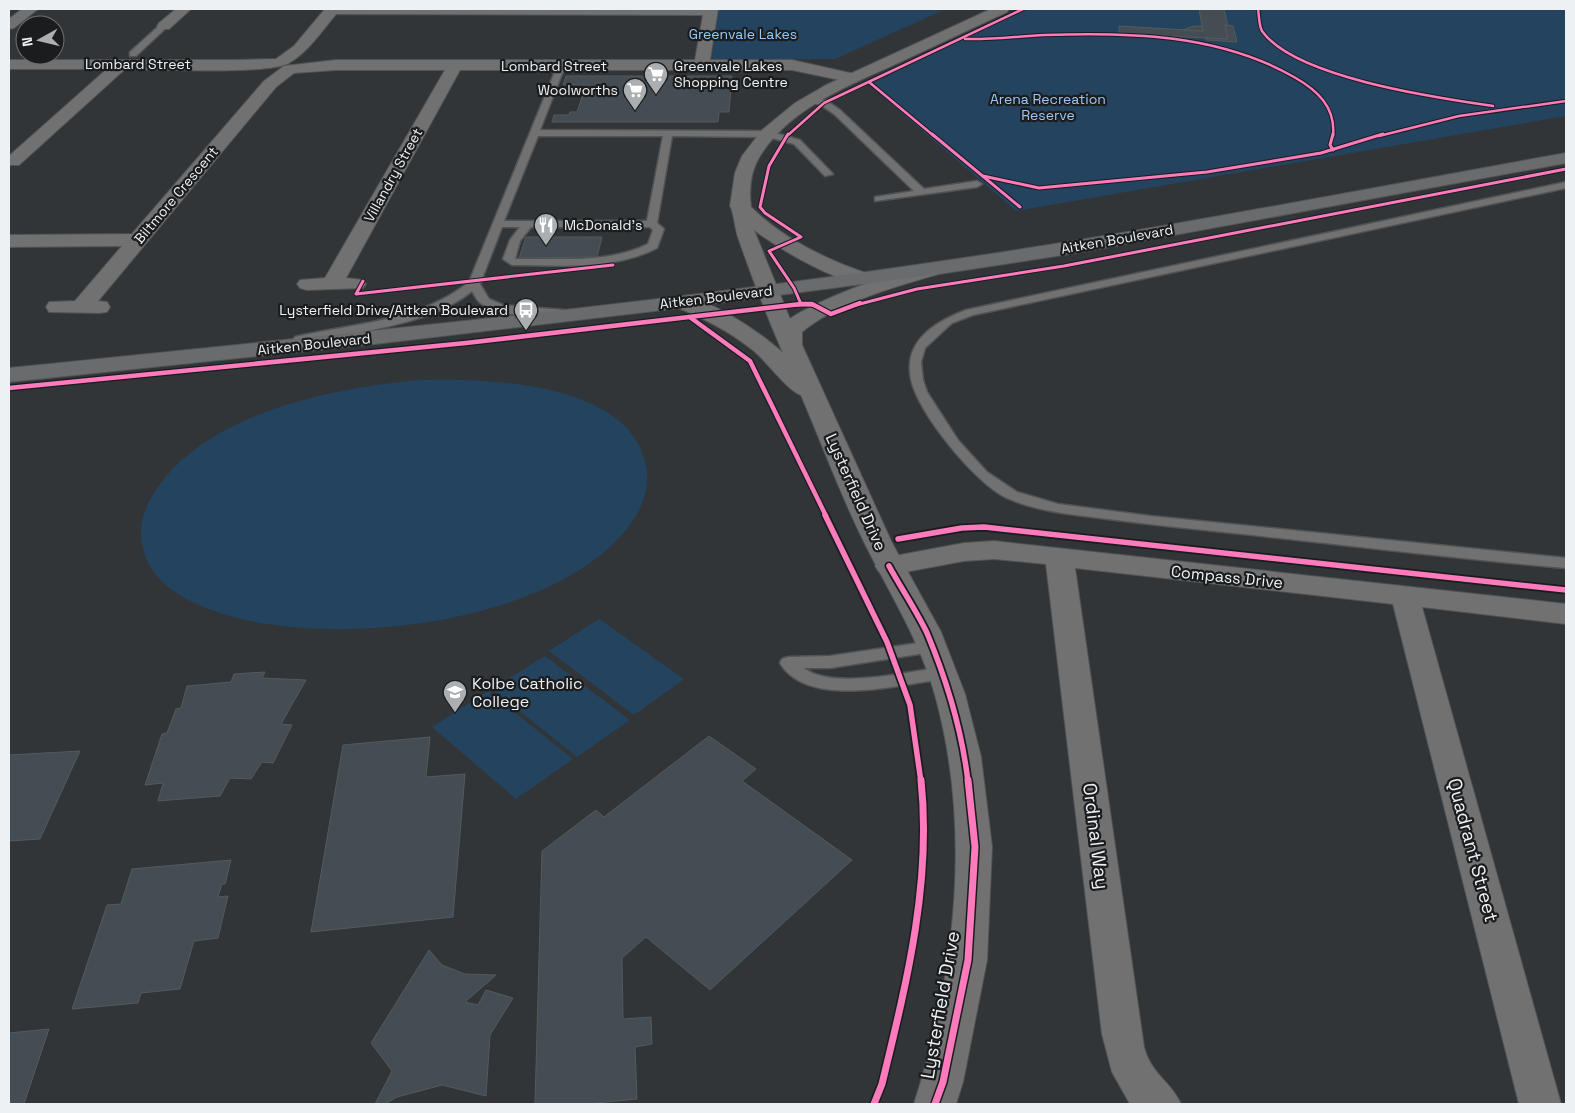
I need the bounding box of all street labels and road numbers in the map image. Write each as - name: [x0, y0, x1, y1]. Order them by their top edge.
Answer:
- street label: Lombard Street: [85, 55, 191, 73]
- street label: Lombard Street: [501, 57, 607, 75]
- street label: Villandry Street: [360, 125, 426, 225]
- street label: Biltmore Crescent: [130, 143, 222, 247]
- street label: Aitken Boulevard: [1059, 220, 1175, 258]
- street label: Aitken Boulevard: [658, 281, 774, 313]
- street label: Aitken Boulevard: [257, 329, 371, 359]
- street label: Lysterfield Drive: [821, 430, 891, 554]
- street label: Compass Drive: [1170, 561, 1284, 593]
- street label: Quadrant Street: [1442, 775, 1504, 925]
- street label: Ordinal Way: [1077, 781, 1115, 891]
- street label: Lysterfield Drive: [915, 929, 965, 1081]

